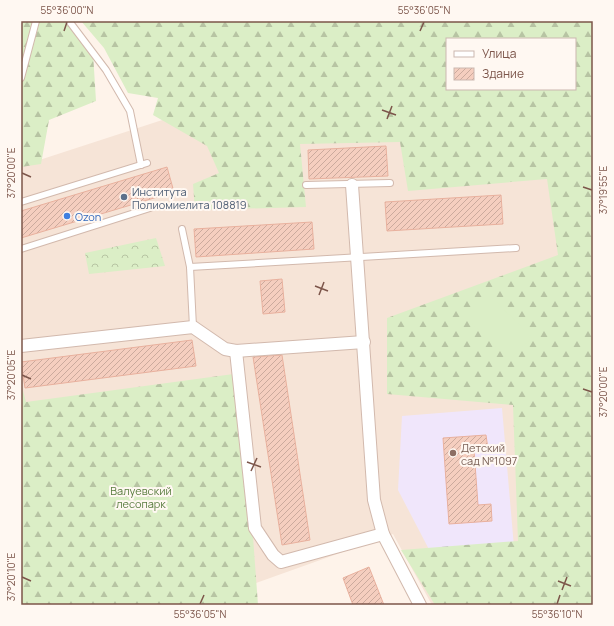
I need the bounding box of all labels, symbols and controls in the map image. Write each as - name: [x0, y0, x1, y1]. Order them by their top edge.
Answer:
- text: 55°36'00"N: [41, 3, 94, 17]
- text: 55°36'05"N: [398, 3, 450, 17]
- legend: [446, 38, 576, 90]
- text: Улица: [482, 45, 516, 62]
- text: Здание: [482, 65, 524, 82]
- text: 37°20'00"E: [4, 147, 18, 198]
- text: 37°19'55"E: [596, 165, 610, 214]
- place label: Института Полиомиелита 108819: [132, 184, 247, 212]
- marker: Института Полиомиелита 108819: [119, 192, 129, 202]
- place label: Ozon: [75, 209, 101, 224]
- marker: Ozon: [62, 211, 72, 221]
- text: 37°20'05"E: [4, 349, 18, 400]
- text: 37°20'00"E: [596, 366, 610, 417]
- place label: Детский сад №1097: [461, 440, 517, 468]
- marker: Детский сад №1097: [448, 448, 458, 458]
- park label: Валуевский лесопарк: [110, 483, 172, 511]
- text: 37°20'10"E: [4, 552, 18, 601]
- text: 55°36'05"N: [174, 607, 226, 621]
- text: 55°36'10"N: [532, 607, 582, 621]

